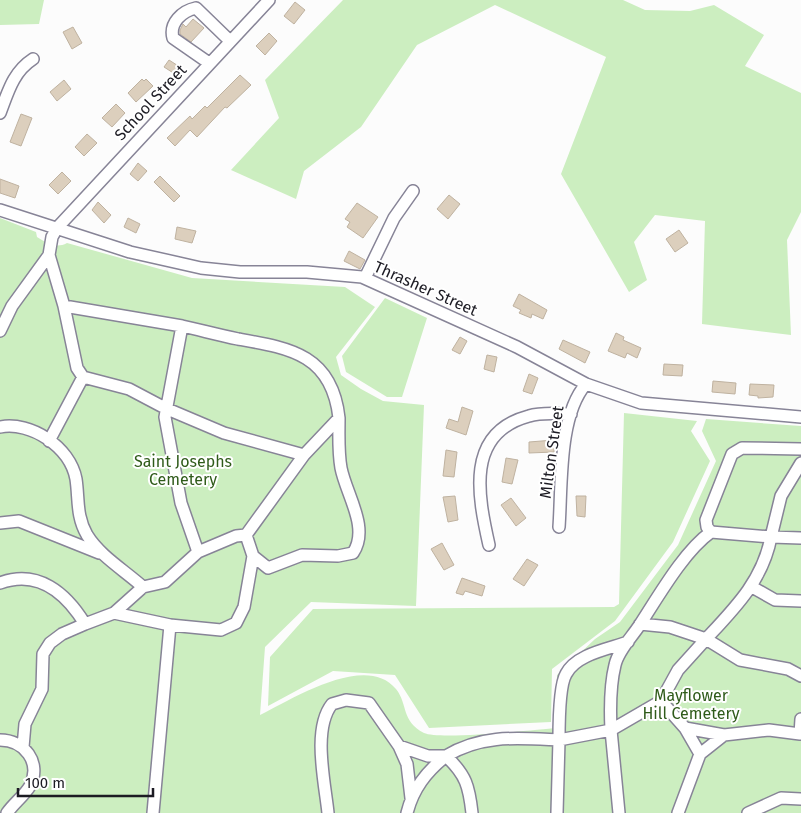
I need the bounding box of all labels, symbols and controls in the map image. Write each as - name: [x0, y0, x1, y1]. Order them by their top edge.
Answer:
- street label: School Street: [110, 60, 190, 144]
- street label: Thrasher Street: [371, 257, 481, 320]
- street label: Milton Street: [536, 404, 567, 500]
- park label: Saint Josephs Cemetery: [134, 452, 232, 489]
- park label: Mayflower Hill Cemetery: [642, 686, 740, 723]
- scale bar: [18, 766, 152, 798]
- text: 100 m: [25, 774, 65, 792]

